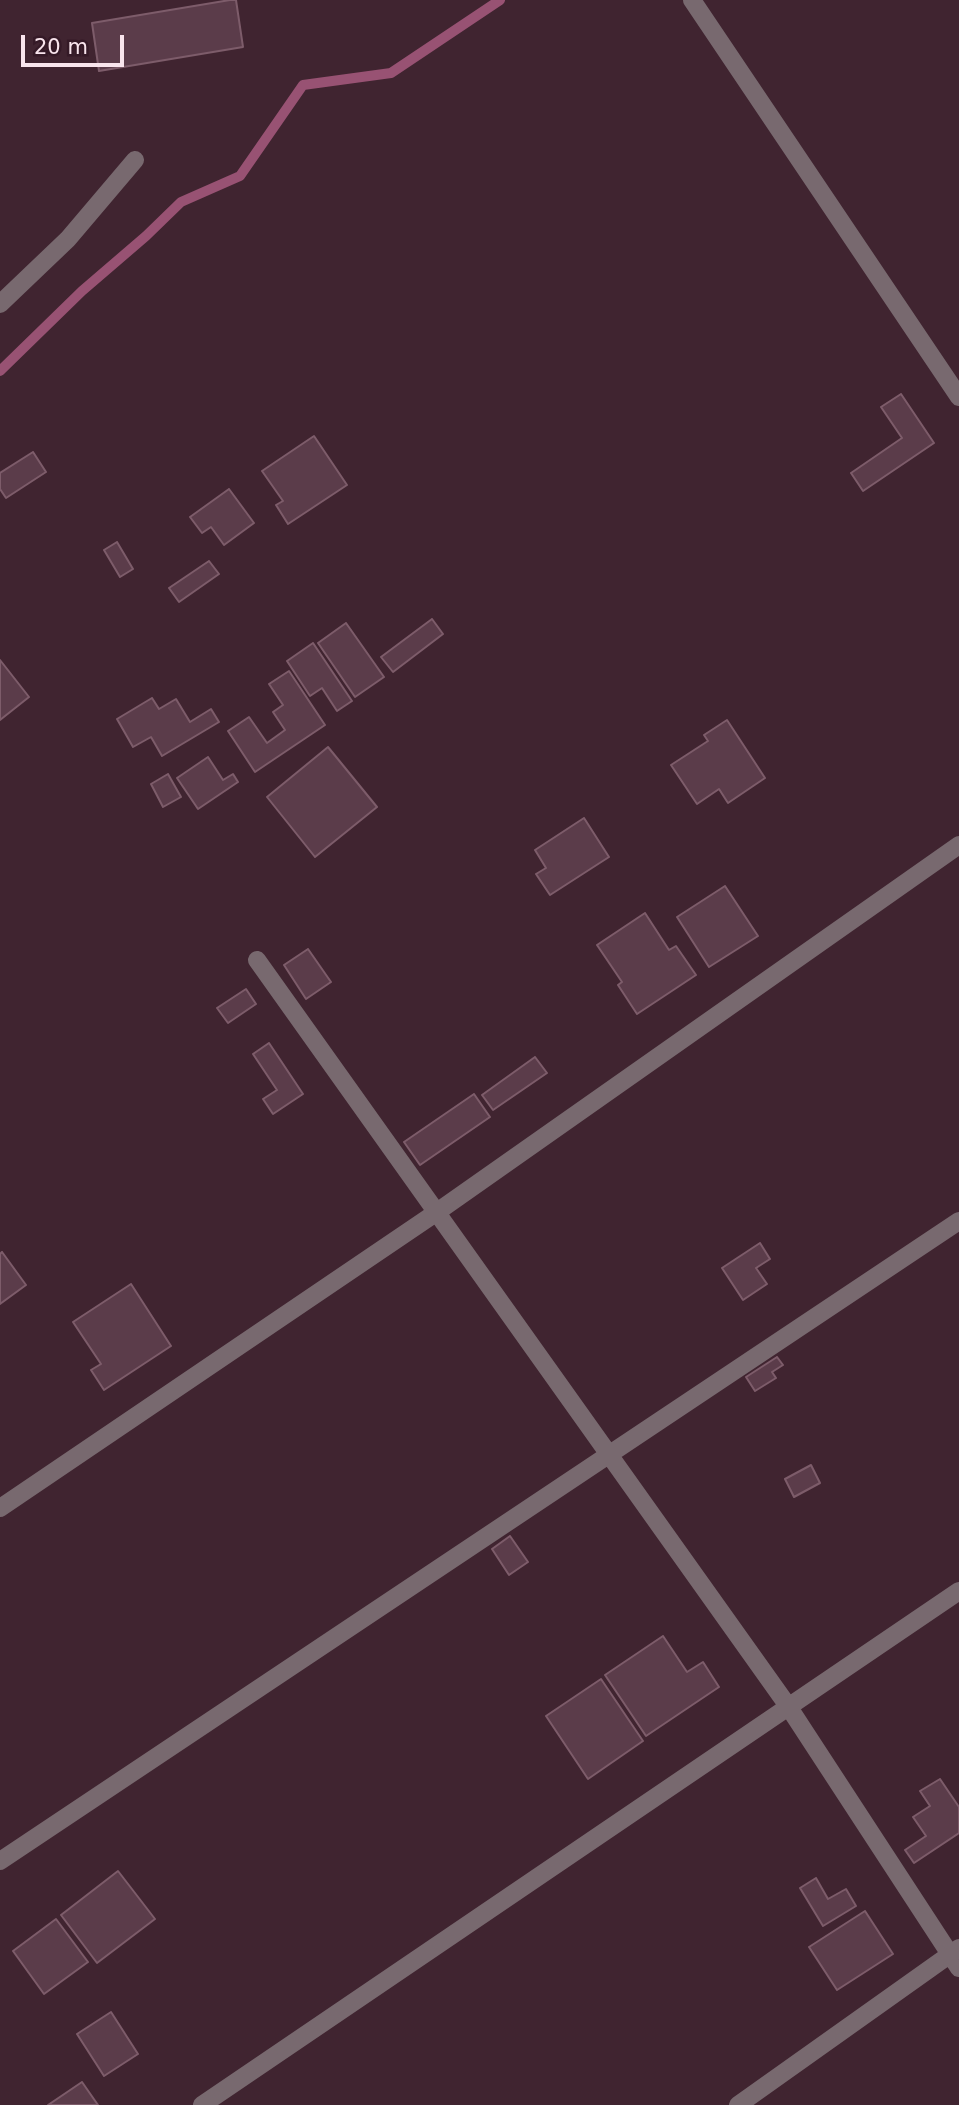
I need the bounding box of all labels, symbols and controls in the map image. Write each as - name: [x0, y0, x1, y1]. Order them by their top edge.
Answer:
- scale bar: [24, 21, 128, 65]
- text: 20 m: [34, 35, 88, 59]

